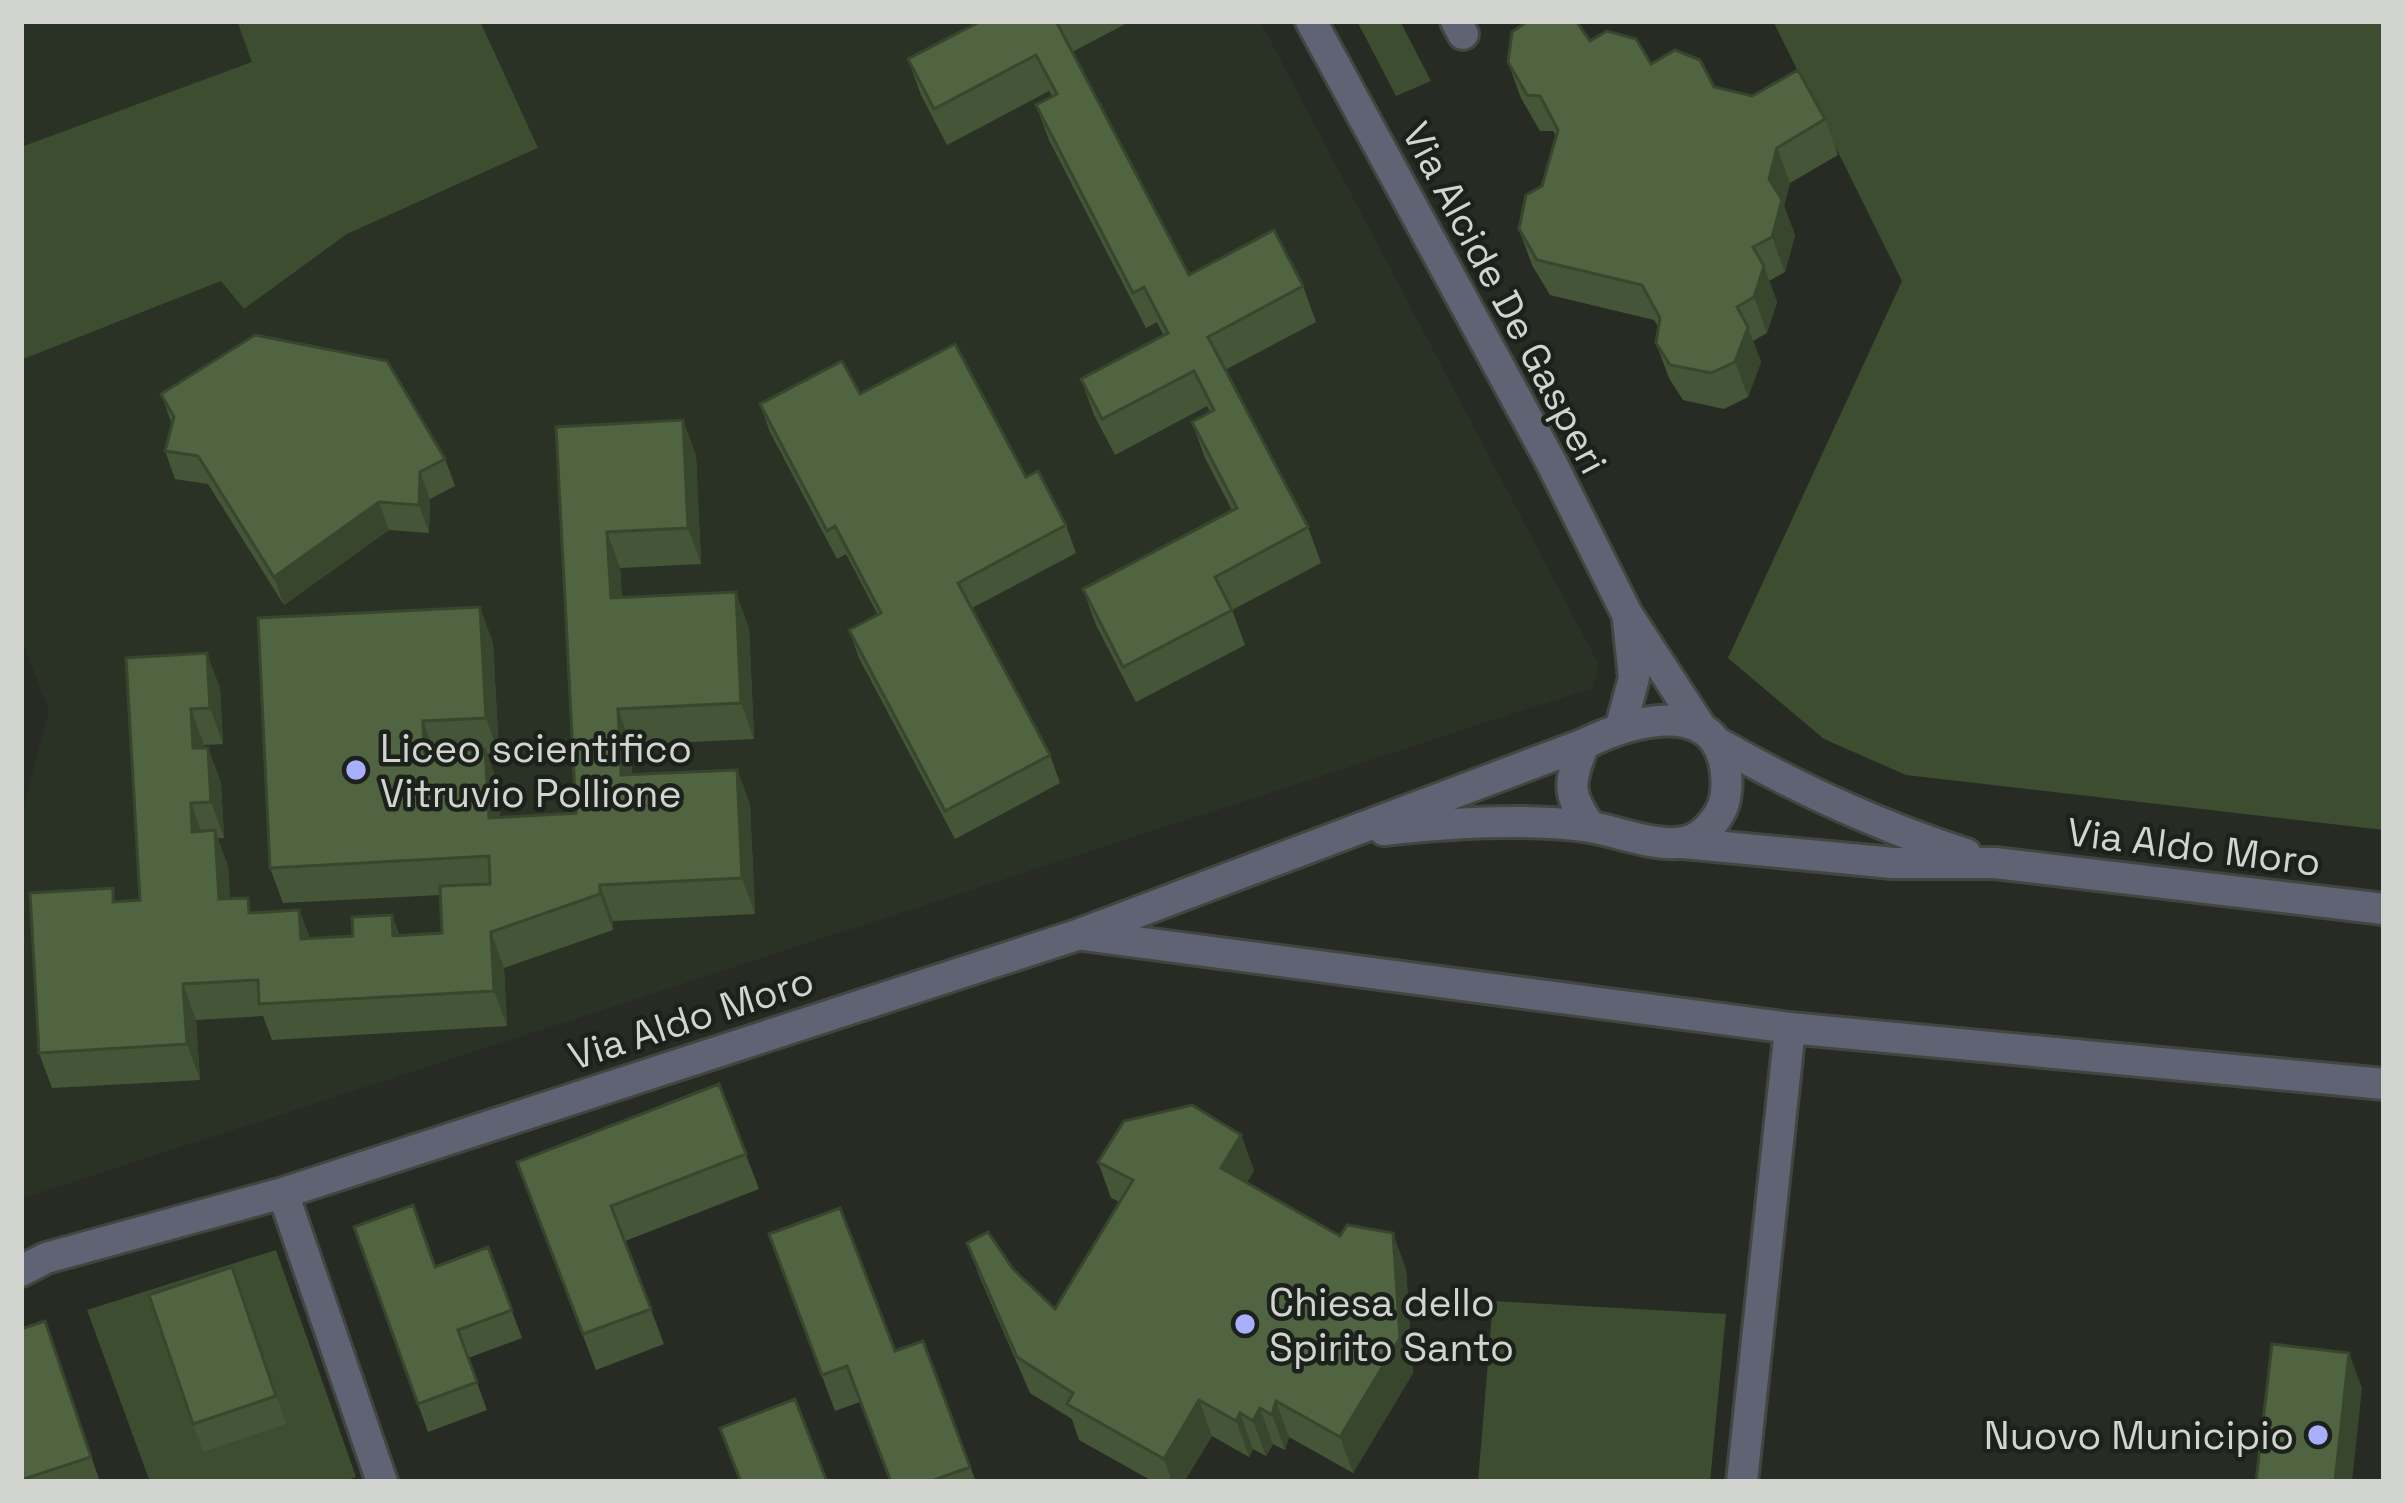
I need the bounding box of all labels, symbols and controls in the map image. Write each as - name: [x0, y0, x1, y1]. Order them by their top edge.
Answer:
- street label: Via Alcide De Gasperi: [1392, 114, 1618, 482]
- place label: Liceo scientifico Vitruvio Pollione: [380, 724, 692, 818]
- marker: Liceo scientifico Vitruvio Pollione: [343, 757, 369, 783]
- street label: Via Aldo Moro: [2064, 807, 2324, 887]
- street label: Via Aldo Moro: [562, 955, 820, 1081]
- place label: Chiesa dello Spirito Santo: [1269, 1278, 1514, 1372]
- marker: Chiesa dello Spirito Santo: [1232, 1311, 1258, 1337]
- place label: Nuovo Municipio: [1984, 1411, 2294, 1460]
- marker: Nuovo Municipio: [2305, 1422, 2331, 1448]

